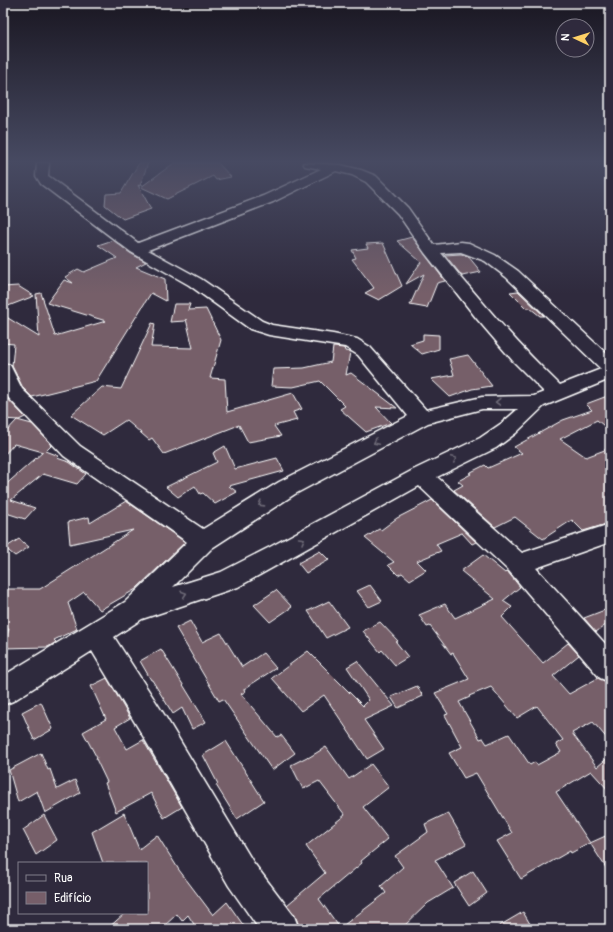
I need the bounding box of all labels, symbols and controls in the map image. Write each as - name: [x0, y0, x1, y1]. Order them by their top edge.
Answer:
- north arrow: [555, 18, 595, 58]
- text: N: [559, 33, 572, 42]
- one-way arrow: [495, 398, 501, 407]
- one-way arrow: [372, 437, 380, 444]
- one-way arrow: [449, 456, 457, 464]
- one-way arrow: [259, 499, 266, 506]
- one-way arrow: [298, 538, 305, 545]
- one-way arrow: [181, 590, 188, 599]
- legend: [18, 862, 148, 914]
- text: Rua: [54, 871, 73, 886]
- text: Edifício: [54, 891, 92, 906]

